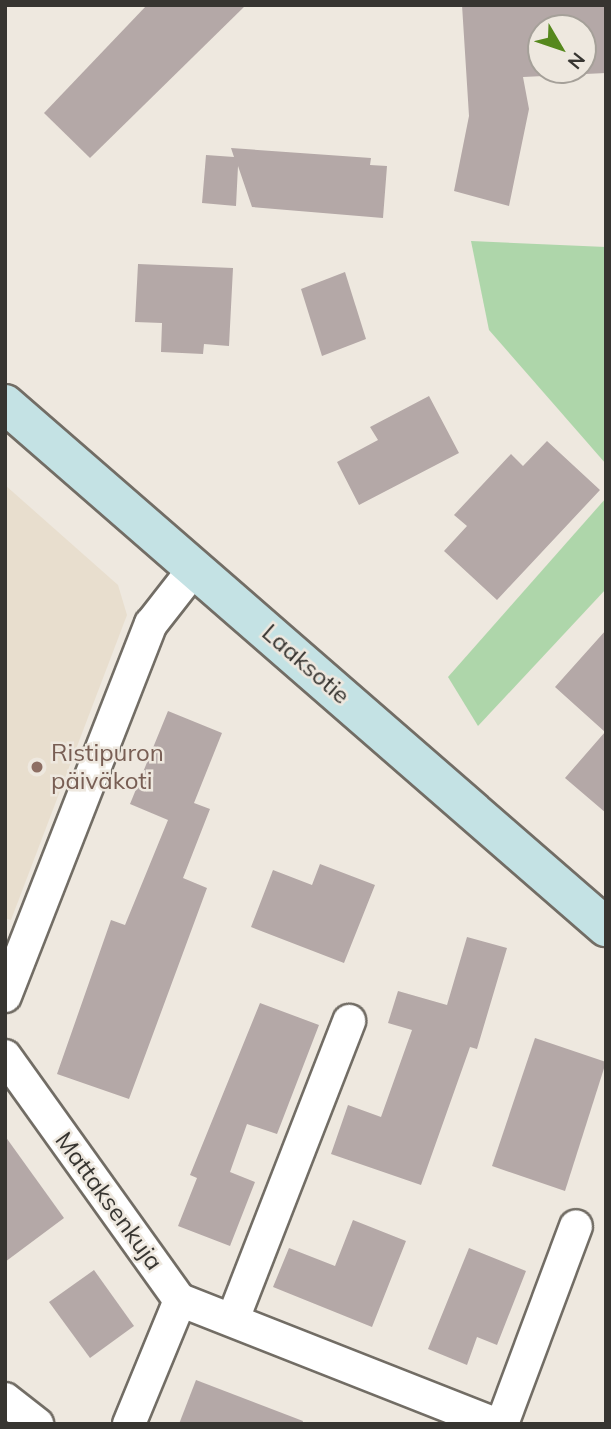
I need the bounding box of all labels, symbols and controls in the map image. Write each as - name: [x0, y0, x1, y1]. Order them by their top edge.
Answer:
- north arrow: [527, 14, 597, 84]
- text: N: [563, 48, 591, 74]
- street label: Laaksotie: [256, 618, 356, 710]
- place label: Ristipuron päiväkoti: [51, 739, 164, 795]
- marker: Ristipuron päiväkoti: [29, 759, 45, 775]
- street label: Mattaksenkuja: [49, 1126, 169, 1276]

